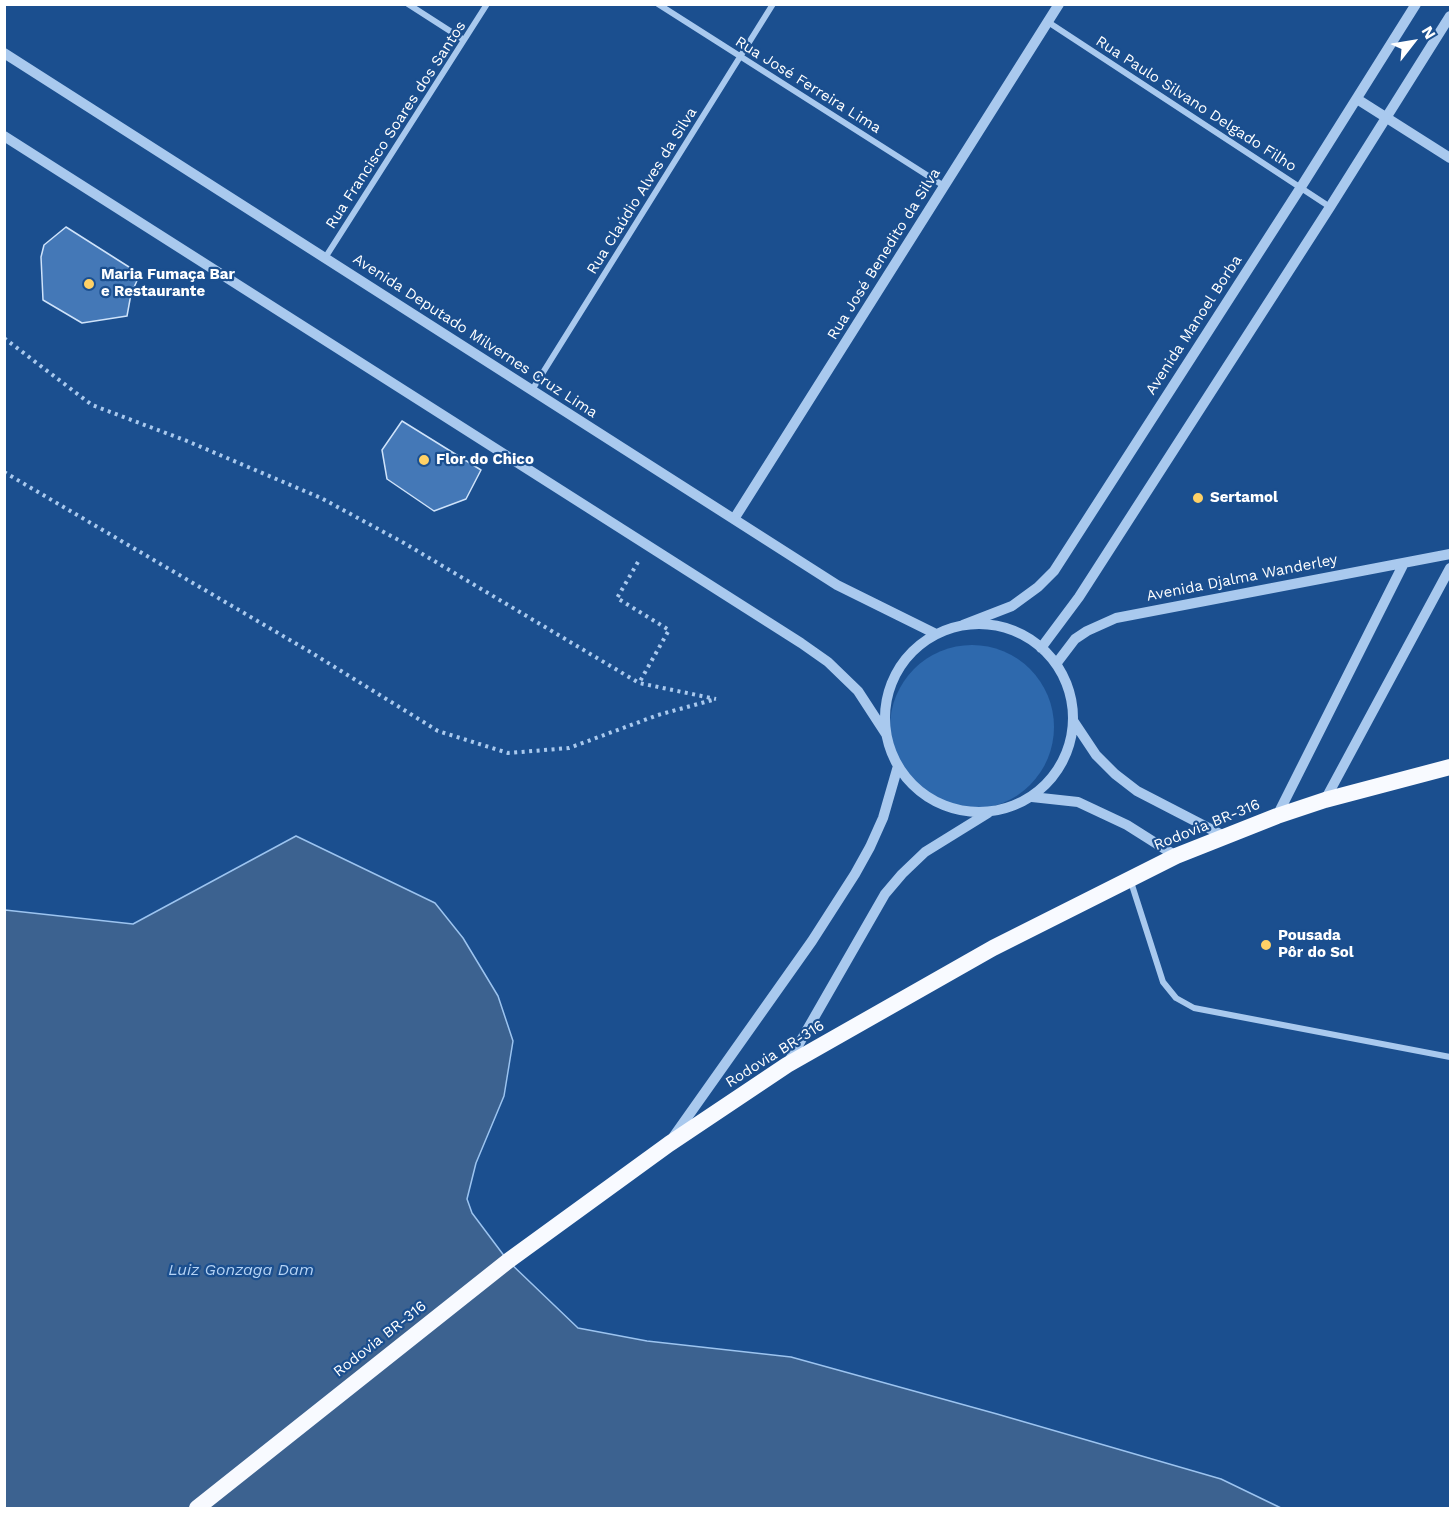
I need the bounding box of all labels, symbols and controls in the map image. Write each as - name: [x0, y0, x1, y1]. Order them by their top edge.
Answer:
- north arrow: [1383, 12, 1443, 72]
- street label: Rua Francisco Soares dos Santos: [322, 18, 470, 232]
- text: N: [1418, 22, 1440, 42]
- street label: Rua Paulo Silvano Delgado Filho: [1092, 32, 1300, 176]
- street label: Rua José Ferreira Lima: [732, 33, 884, 137]
- street label: Rua Claúdio Alves da Silva: [583, 104, 701, 278]
- street label: Rua José Benedito da Silva: [824, 165, 944, 343]
- street label: Avenida Deputado Milvernes Cruz Lima: [349, 250, 601, 422]
- street label: Avenida Manoel Borba: [1142, 252, 1246, 398]
- place label: Maria Fumaça Bar e Restaurante: [101, 266, 235, 301]
- marker: Maria Fumaça Bar e Restaurante: [82, 277, 96, 291]
- place label: Flor do Chico: [436, 451, 534, 469]
- marker: Flor do Chico: [417, 453, 431, 467]
- place label: Sertamol: [1210, 489, 1278, 507]
- marker: Sertamol: [1191, 491, 1205, 505]
- street label: Avenida Djalma Wanderley: [1145, 551, 1339, 605]
- street label: Rodovia BR-316: [1151, 796, 1263, 854]
- place label: Pousada Pôr do Sol: [1278, 927, 1354, 962]
- marker: Pousada Pôr do Sol: [1259, 938, 1273, 952]
- street label: Rodovia BR-316: [722, 1016, 828, 1092]
- water label: Luiz Gonzaga Dam: [168, 1260, 314, 1280]
- street label: Rodovia BR-316: [330, 1297, 430, 1381]

